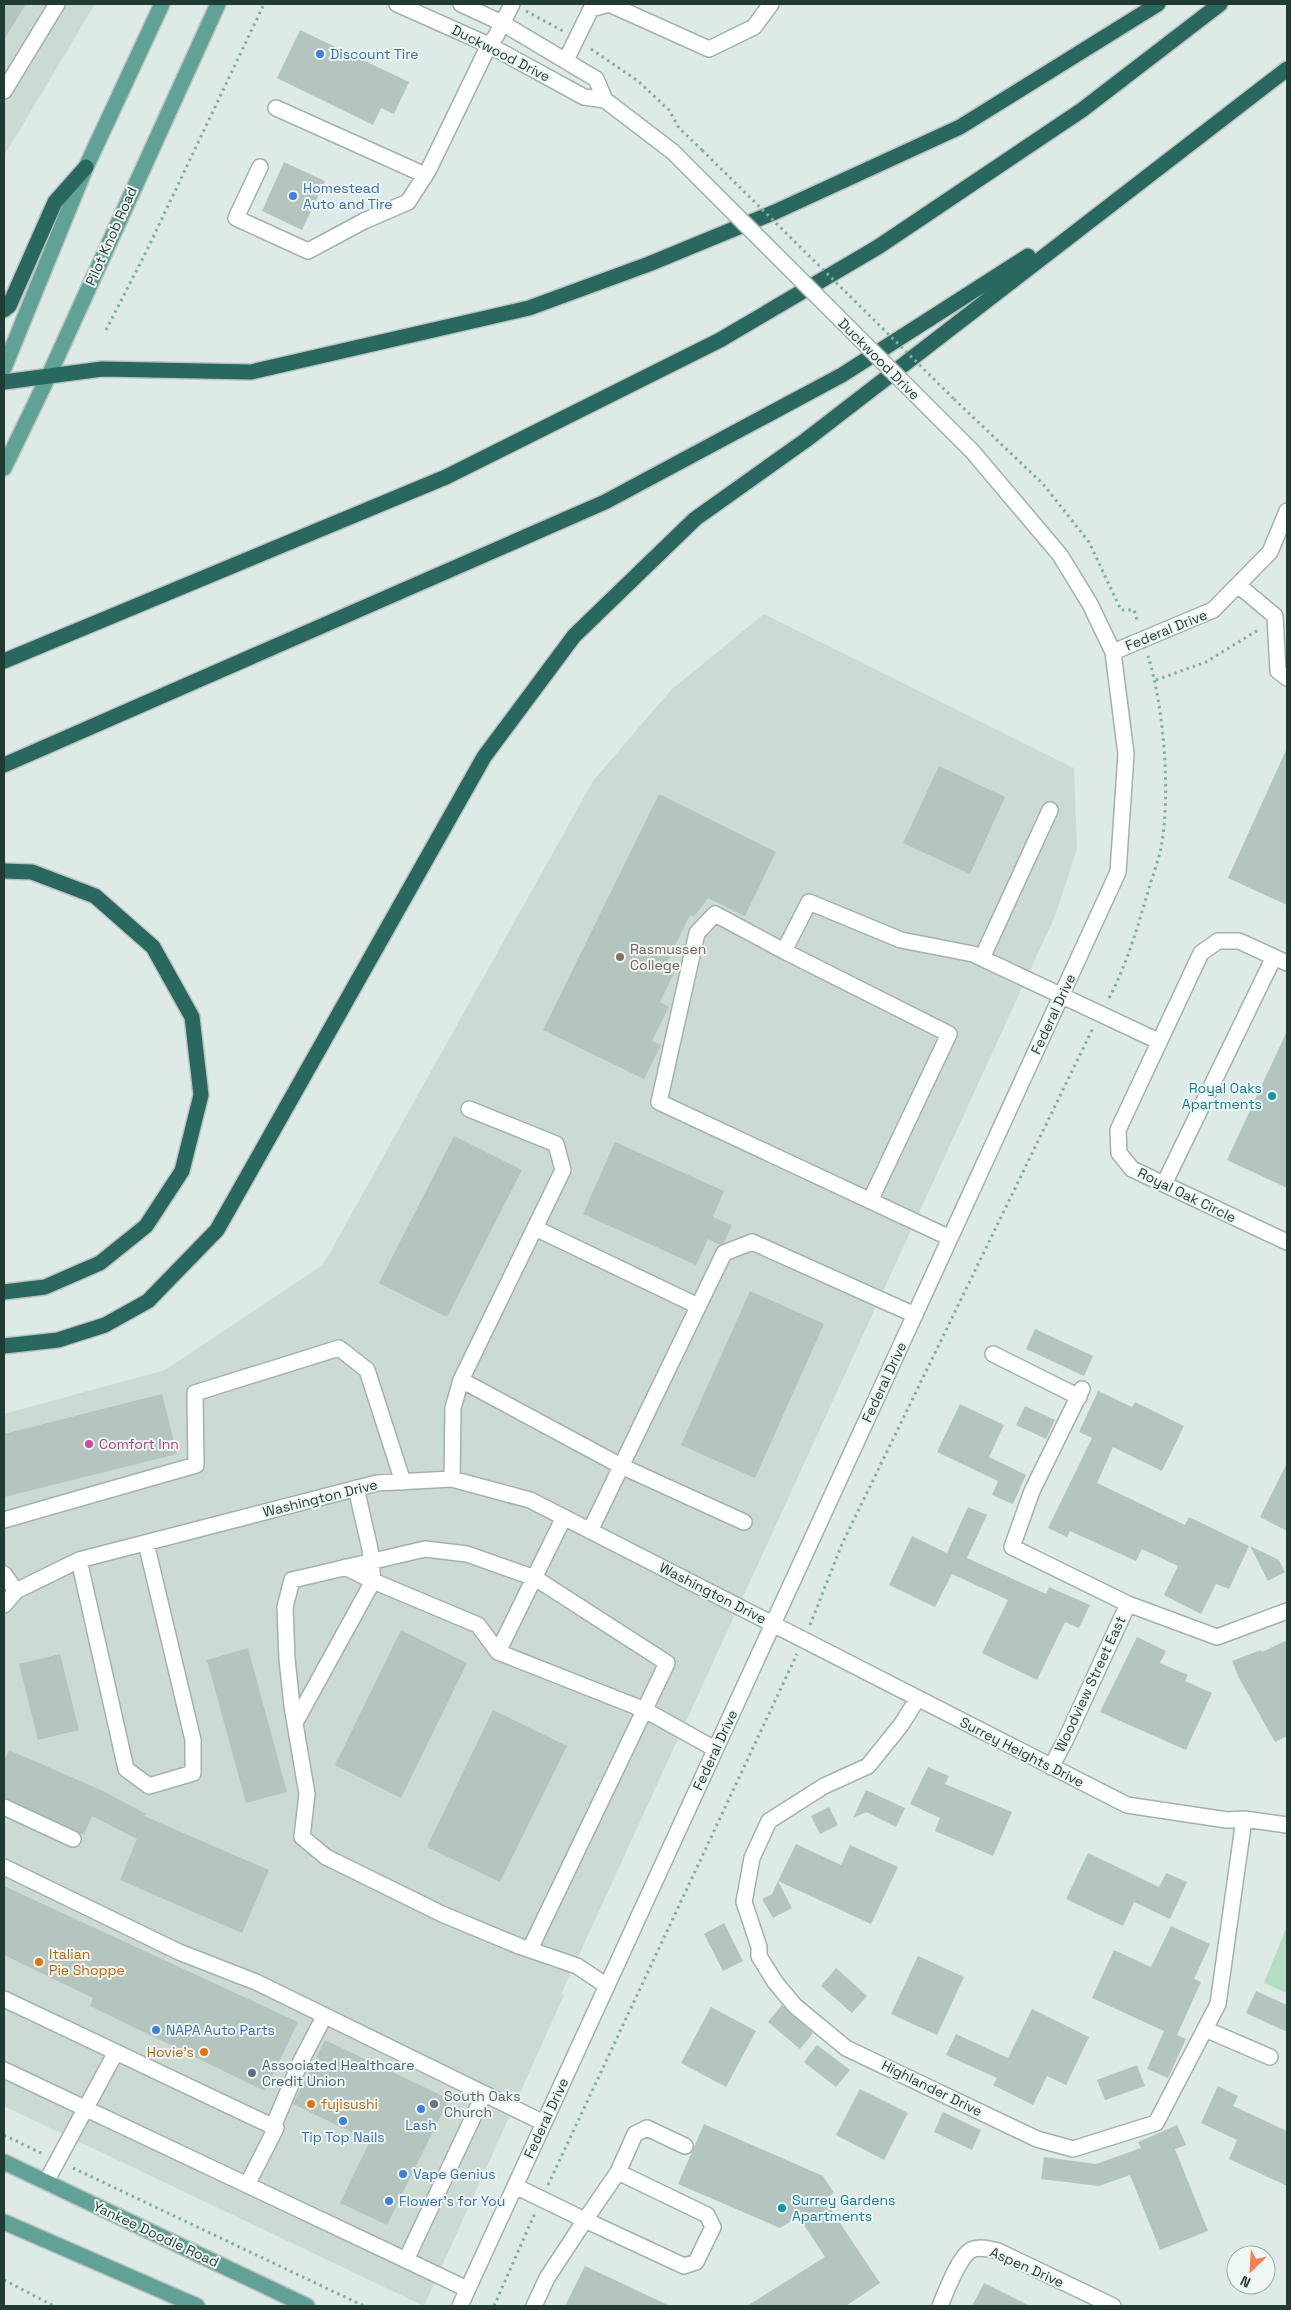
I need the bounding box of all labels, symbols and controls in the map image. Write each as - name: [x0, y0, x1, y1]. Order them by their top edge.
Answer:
- street label: Duckwood Drive: [449, 20, 553, 86]
- place label: Discount Tire: [330, 45, 419, 63]
- marker: Discount Tire: [314, 48, 326, 60]
- place label: Homestead Auto and Tire: [303, 179, 393, 213]
- street label: Pilot Knob Road: [81, 184, 141, 288]
- marker: Homestead Auto and Tire: [287, 190, 299, 202]
- street label: Duckwood Drive: [834, 314, 924, 404]
- street label: Federal Drive: [1122, 605, 1210, 655]
- place label: Rasmussen College: [630, 940, 706, 974]
- marker: Rasmussen College: [614, 951, 626, 963]
- street label: Federal Drive: [1027, 971, 1079, 1057]
- place label: Royal Oaks Apartments: [1182, 1079, 1262, 1113]
- marker: Royal Oaks Apartments: [1266, 1090, 1278, 1102]
- street label: Royal Oak Circle: [1135, 1163, 1239, 1227]
- street label: Federal Drive: [858, 1339, 910, 1425]
- place label: Comfort Inn: [99, 1435, 179, 1453]
- marker: Comfort Inn: [83, 1438, 95, 1450]
- street label: Washington Drive: [261, 1475, 379, 1521]
- street label: Washington Drive: [657, 1558, 769, 1628]
- street label: Woodview Street East: [1051, 1613, 1129, 1755]
- street label: Federal Drive: [689, 1707, 741, 1793]
- street label: Surrey Heights Drive: [957, 1713, 1087, 1791]
- place label: Italian Pie Shoppe: [49, 1945, 125, 1979]
- marker: Italian Pie Shoppe: [33, 1956, 45, 1968]
- place label: NAPA Auto Parts: [166, 2021, 275, 2039]
- marker: NAPA Auto Parts: [150, 2024, 162, 2036]
- place label: Hovie's: [147, 2043, 194, 2061]
- marker: Hovie's: [198, 2046, 210, 2058]
- place label: Associated Healthcare Credit Union: [262, 2056, 414, 2090]
- street label: Highlander Drive: [879, 2056, 985, 2120]
- marker: Associated Healthcare Credit Union: [246, 2067, 258, 2079]
- street label: Federal Drive: [520, 2075, 572, 2161]
- place label: South Oaks Church: [444, 2087, 521, 2121]
- place label: fujisushi: [321, 2095, 378, 2113]
- marker: fujisushi: [305, 2098, 317, 2110]
- marker: South Oaks Church: [428, 2098, 440, 2110]
- marker: Lash: [415, 2103, 427, 2115]
- marker: Tip Top Nails: [337, 2115, 349, 2127]
- place label: Lash: [405, 2116, 437, 2134]
- place label: Tip Top Nails: [301, 2128, 385, 2146]
- place label: Vape Genius: [413, 2165, 496, 2183]
- marker: Vape Genius: [397, 2168, 409, 2180]
- place label: Surrey Gardens Apartments: [792, 2191, 896, 2225]
- place label: Flower's for You: [399, 2192, 505, 2210]
- marker: Flower's for You: [383, 2195, 395, 2207]
- street label: Yankee Doodle Road: [90, 2197, 222, 2271]
- marker: Surrey Gardens Apartments: [776, 2202, 788, 2214]
- street label: Aspen Drive: [987, 2243, 1067, 2291]
- north arrow: [1226, 2245, 1276, 2295]
- text: N: [1237, 2272, 1254, 2292]

